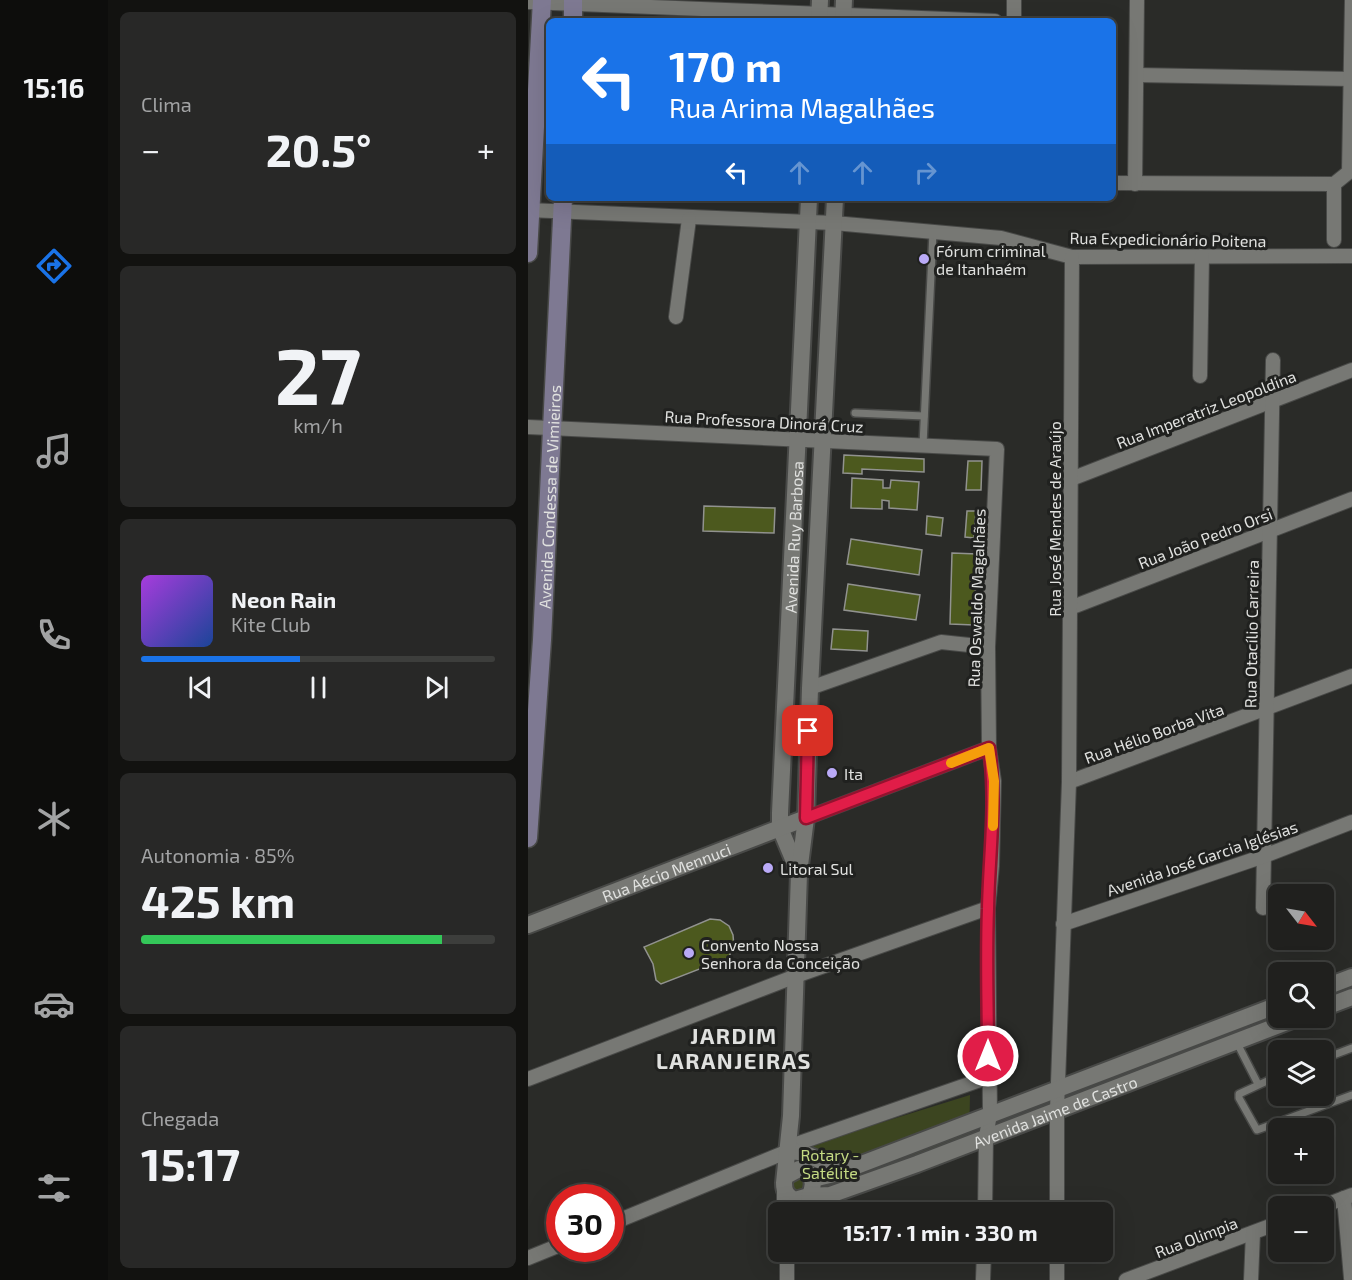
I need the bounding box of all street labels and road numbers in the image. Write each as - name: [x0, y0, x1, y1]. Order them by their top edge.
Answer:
- street label: Rua Expedicionário Poitena: [1069, 228, 1267, 250]
- street label: Rua Imperatriz Leopoldina: [1113, 366, 1299, 452]
- street label: Avenida Condessa de Vimieiros: [534, 384, 564, 609]
- street label: Rua Professora Dinorá Cruz: [664, 406, 864, 436]
- street label: Rua José Mendes de Araújo: [1045, 421, 1065, 617]
- street label: Avenida Ruy Barbosa: [780, 460, 806, 614]
- street label: Rua João Pedro Orsi: [1135, 504, 1275, 572]
- street label: Rua Oswaldo Magalhães: [963, 508, 989, 688]
- street label: Rua Otacílio Carreira: [1240, 560, 1262, 708]
- street label: Rua Hélio Borba Vita: [1082, 699, 1226, 767]
- street label: Avenida José Garcia Iglésias: [1104, 816, 1300, 900]
- street label: Rua Aécio Mennuci: [599, 839, 733, 905]
- street label: Avenida Jaime de Castro: [970, 1071, 1140, 1151]
- street label: Rua Olimpia: [1152, 1213, 1240, 1261]

